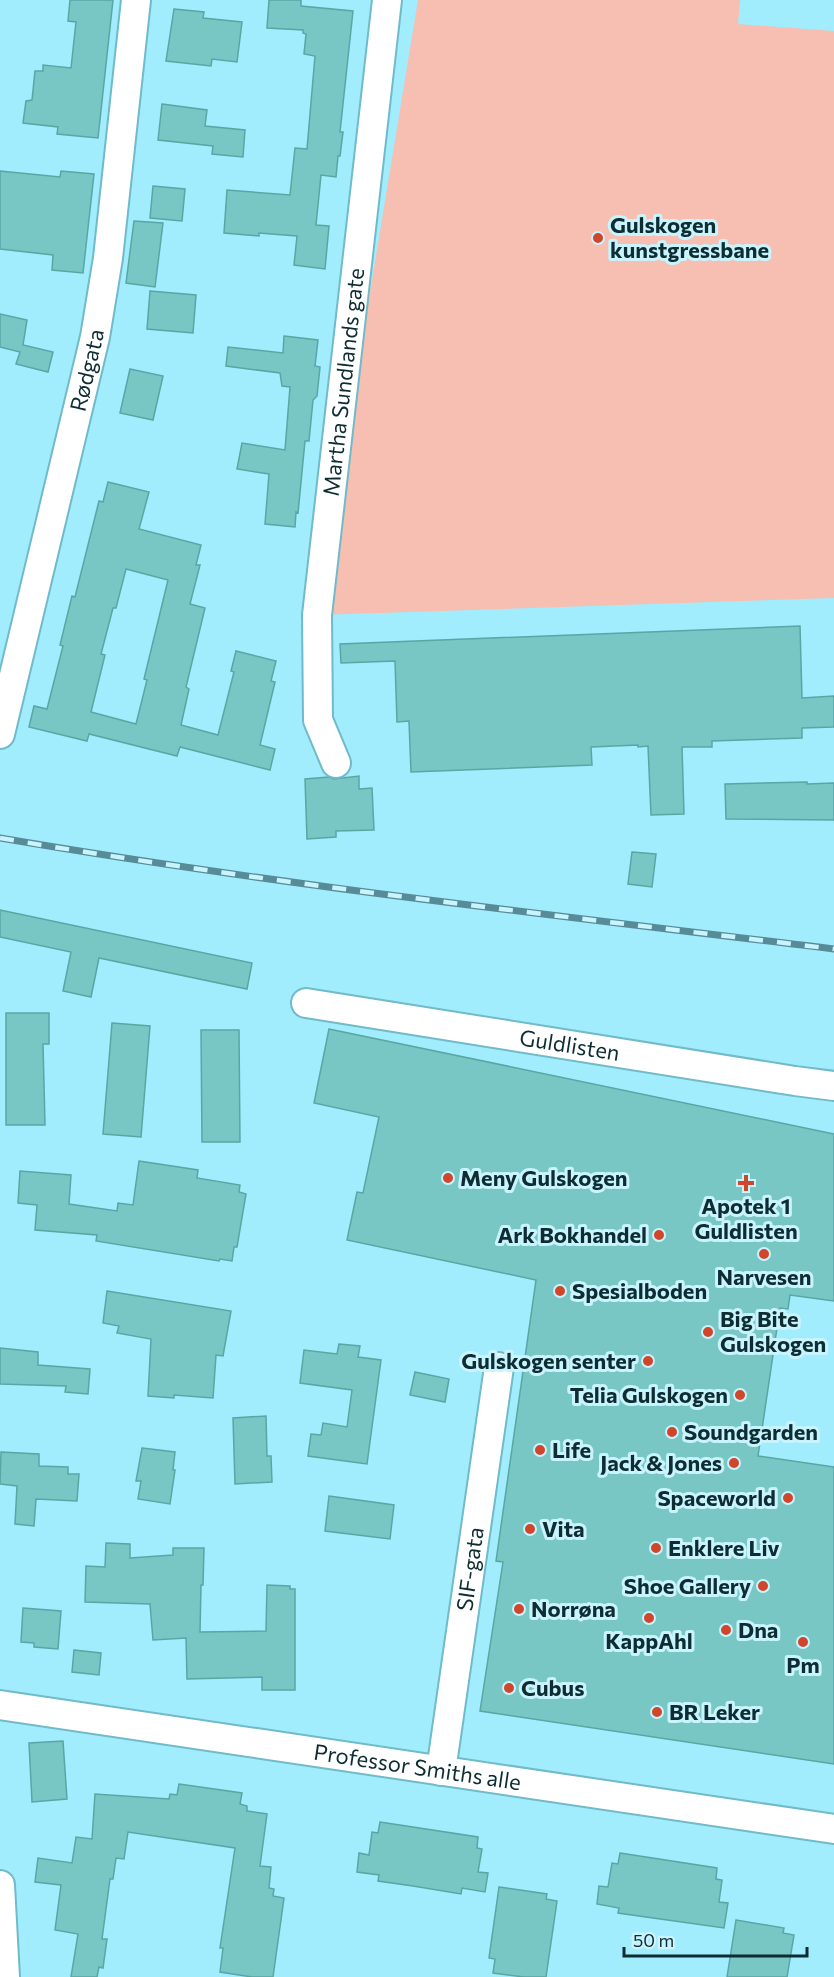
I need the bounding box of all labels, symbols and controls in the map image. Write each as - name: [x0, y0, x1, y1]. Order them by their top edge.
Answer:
- place label: Gulskogen kunstgressbane: [610, 211, 769, 263]
- marker: Gulskogen kunstgressbane: [591, 231, 605, 245]
- street label: Martha Sundlands gate: [317, 267, 369, 498]
- street label: Rødgata: [64, 327, 109, 414]
- street label: Guldlisten: [518, 1023, 622, 1066]
- place label: Meny Gulskogen: [460, 1164, 628, 1191]
- marker: Meny Gulskogen: [441, 1171, 455, 1185]
- marker: Apotek 1 Guldlisten: [739, 1176, 753, 1190]
- place label: Apotek 1 Guldlisten: [694, 1192, 798, 1244]
- place label: Ark Bokhandel: [497, 1221, 647, 1248]
- marker: Ark Bokhandel: [652, 1228, 666, 1242]
- marker: Narvesen: [757, 1247, 771, 1261]
- place label: Narvesen: [717, 1263, 811, 1290]
- place label: Spesialboden: [572, 1277, 707, 1304]
- marker: Spesialboden: [553, 1284, 567, 1298]
- place label: Big Bite Gulskogen: [720, 1305, 826, 1357]
- marker: Big Bite Gulskogen: [701, 1325, 715, 1339]
- place label: Gulskogen senter: [461, 1347, 636, 1374]
- marker: Gulskogen senter: [641, 1354, 655, 1368]
- place label: Telia Gulskogen: [570, 1381, 728, 1408]
- marker: Telia Gulskogen: [733, 1388, 747, 1402]
- place label: Soundgarden: [684, 1418, 818, 1445]
- marker: Soundgarden: [665, 1425, 679, 1439]
- place label: Life: [552, 1436, 591, 1463]
- marker: Life: [533, 1443, 547, 1457]
- place label: Jack & Jones: [600, 1449, 722, 1476]
- marker: Jack & Jones: [727, 1456, 741, 1470]
- place label: Spaceworld: [657, 1484, 776, 1511]
- marker: Spaceworld: [781, 1491, 795, 1505]
- place label: Vita: [542, 1515, 585, 1542]
- marker: Vita: [523, 1522, 537, 1536]
- street label: SIF-gata: [450, 1525, 489, 1613]
- place label: Enklere Liv: [668, 1534, 780, 1561]
- marker: Enklere Liv: [649, 1541, 663, 1555]
- place label: Shoe Gallery: [624, 1572, 751, 1599]
- marker: Shoe Gallery: [756, 1579, 770, 1593]
- place label: Norrøna: [531, 1595, 616, 1622]
- marker: Norrøna: [512, 1602, 526, 1616]
- marker: KappAhl: [642, 1611, 656, 1625]
- place label: Dna: [738, 1616, 778, 1643]
- marker: Dna: [719, 1623, 733, 1637]
- place label: KappAhl: [605, 1627, 693, 1654]
- marker: Pm: [796, 1635, 810, 1649]
- place label: Pm: [786, 1651, 820, 1678]
- place label: Cubus: [521, 1674, 584, 1701]
- marker: Cubus: [502, 1681, 516, 1695]
- place label: BR Leker: [669, 1698, 760, 1725]
- marker: BR Leker: [650, 1705, 664, 1719]
- street label: Professor Smiths alle: [312, 1738, 523, 1795]
- scale bar: [624, 1920, 807, 1958]
- text: 50 m: [633, 1929, 674, 1951]

